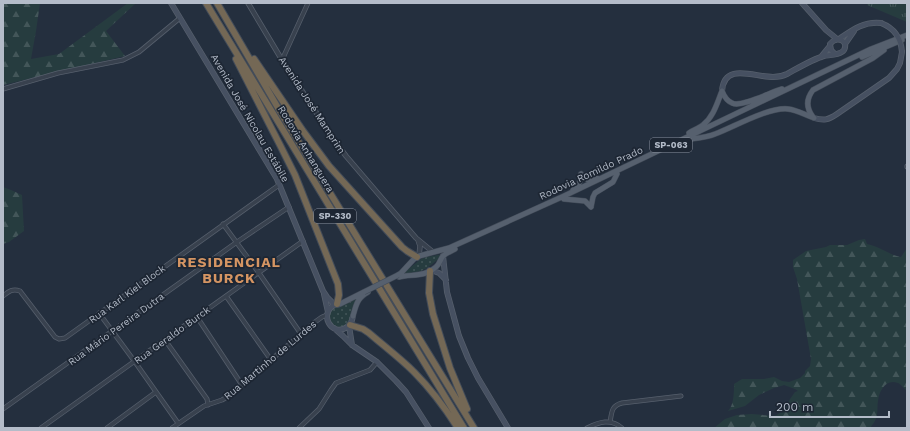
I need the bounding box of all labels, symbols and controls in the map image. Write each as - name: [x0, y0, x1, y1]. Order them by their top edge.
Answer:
- street label: Avenida José Nicolau Estábile: [209, 52, 291, 184]
- street label: Avenida José Mamprim: [277, 55, 347, 155]
- street label: Rodovia Anhanguera: [276, 104, 336, 194]
- road number: SP-063: [650, 138, 692, 152]
- street label: Rodovia Romildo Prado: [538, 144, 644, 202]
- road number: SP-330: [314, 209, 356, 223]
- district label: RESIDENCIAL BURCK: [177, 254, 281, 286]
- street label: Rua Karl Kiel Block: [87, 262, 168, 325]
- street label: Rua Mário Pereira Dutra: [66, 290, 166, 368]
- street label: Rua Geraldo Burck: [132, 304, 212, 366]
- street label: Rua Martinho de Lurdes: [222, 318, 318, 402]
- scale bar: [770, 393, 889, 419]
- text: 200 m: [776, 400, 813, 414]

